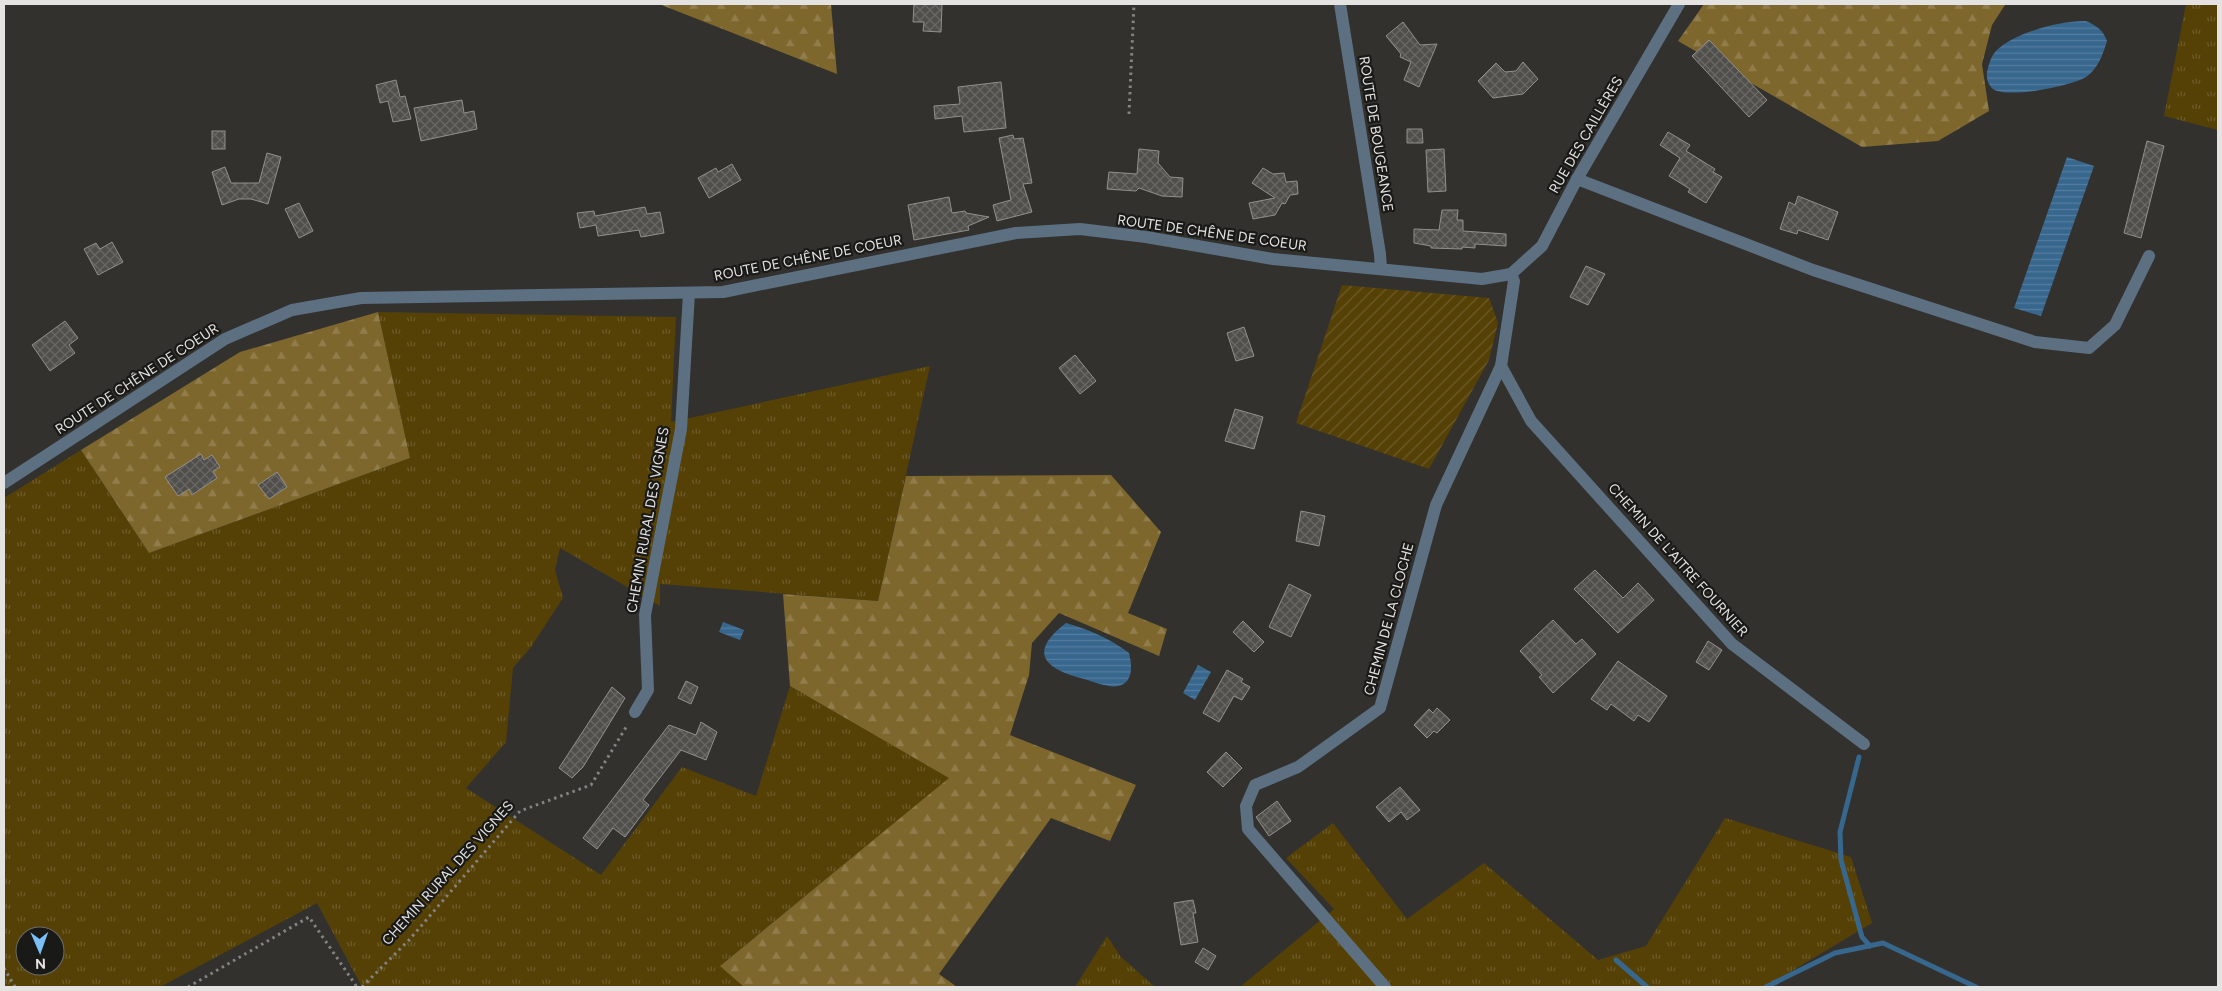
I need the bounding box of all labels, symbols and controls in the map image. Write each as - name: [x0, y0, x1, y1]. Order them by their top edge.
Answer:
- street label: ROUTE DE BOUGEANCE: [1355, 55, 1397, 213]
- street label: RUE DES CAILLÈRES: [1546, 73, 1626, 197]
- street label: ROUTE DE CHÊNE DE COEUR: [1116, 211, 1308, 255]
- street label: ROUTE DE CHÊNE DE COEUR: [713, 231, 904, 285]
- street label: ROUTE DE CHÊNE DE COEUR: [52, 320, 222, 438]
- street label: CHEMIN RURAL DES VIGNES: [623, 426, 673, 614]
- street label: CHEMIN DE L'AITRE FOURNIER: [1605, 480, 1752, 640]
- street label: CHEMIN DE LA CLOCHE: [1360, 541, 1418, 697]
- street label: CHEMIN RURAL DES VIGNES: [379, 797, 517, 949]
- north arrow: [15, 926, 65, 976]
- text: N: [35, 955, 46, 972]

